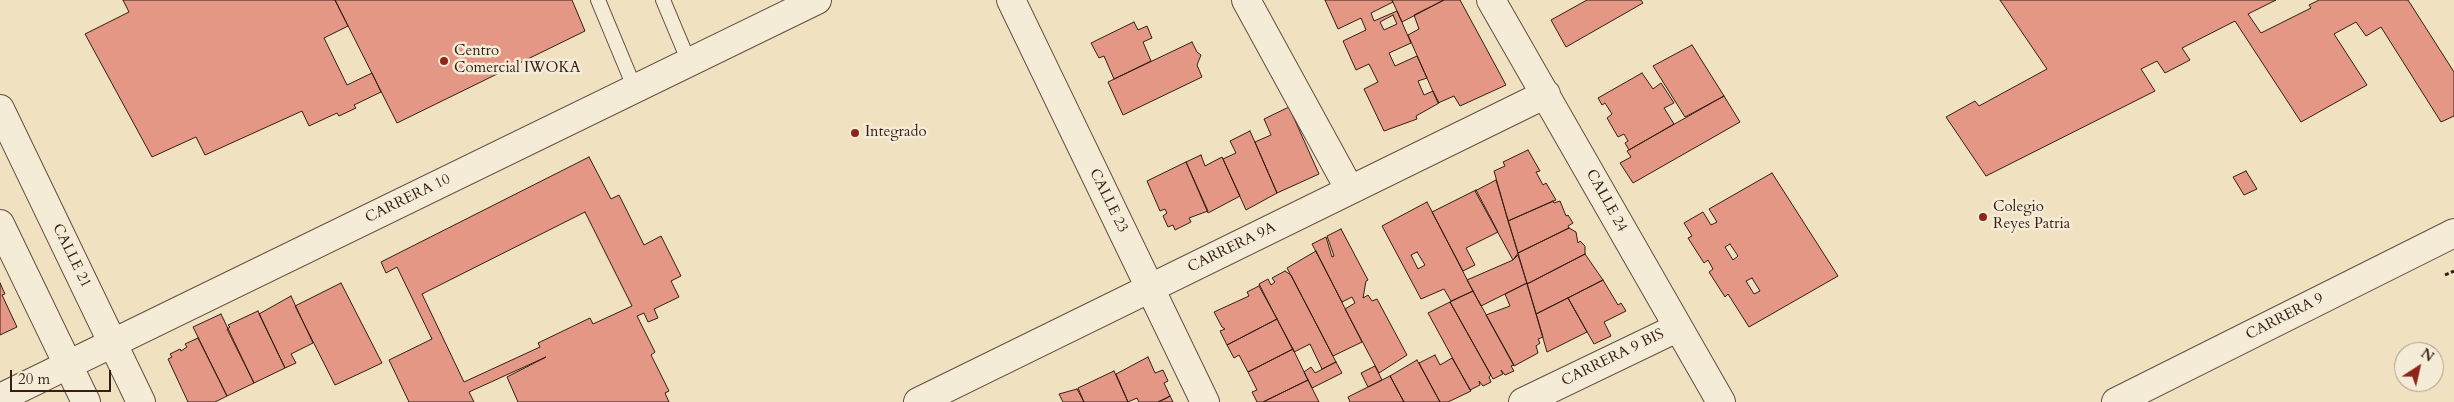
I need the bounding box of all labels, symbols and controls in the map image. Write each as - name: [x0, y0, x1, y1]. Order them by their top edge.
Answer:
- place label: Centro Comercial IWOKA: [454, 43, 580, 78]
- marker: Centro Comercial IWOKA: [438, 55, 450, 67]
- place label: Integrado: [865, 124, 927, 142]
- marker: Integrado: [849, 127, 861, 139]
- street label: CALLE 23: [1085, 166, 1131, 236]
- street label: CALLE 24: [1581, 166, 1631, 236]
- street label: CARRERA 10: [362, 171, 454, 227]
- place label: Colegio Reyes Patria: [1993, 199, 2070, 234]
- marker: Colegio Reyes Patria: [1977, 211, 1989, 223]
- street label: CARRERA 9A: [1185, 219, 1279, 277]
- street label: CALLE 21: [48, 221, 94, 291]
- street label: CARRERA 9: [2243, 290, 2327, 344]
- street label: CARRERA 9 BIS: [1559, 325, 1667, 391]
- north arrow: [2394, 342, 2444, 392]
- text: N: [2417, 344, 2438, 366]
- scale bar: [12, 360, 114, 392]
- text: 20 m: [18, 369, 50, 389]

